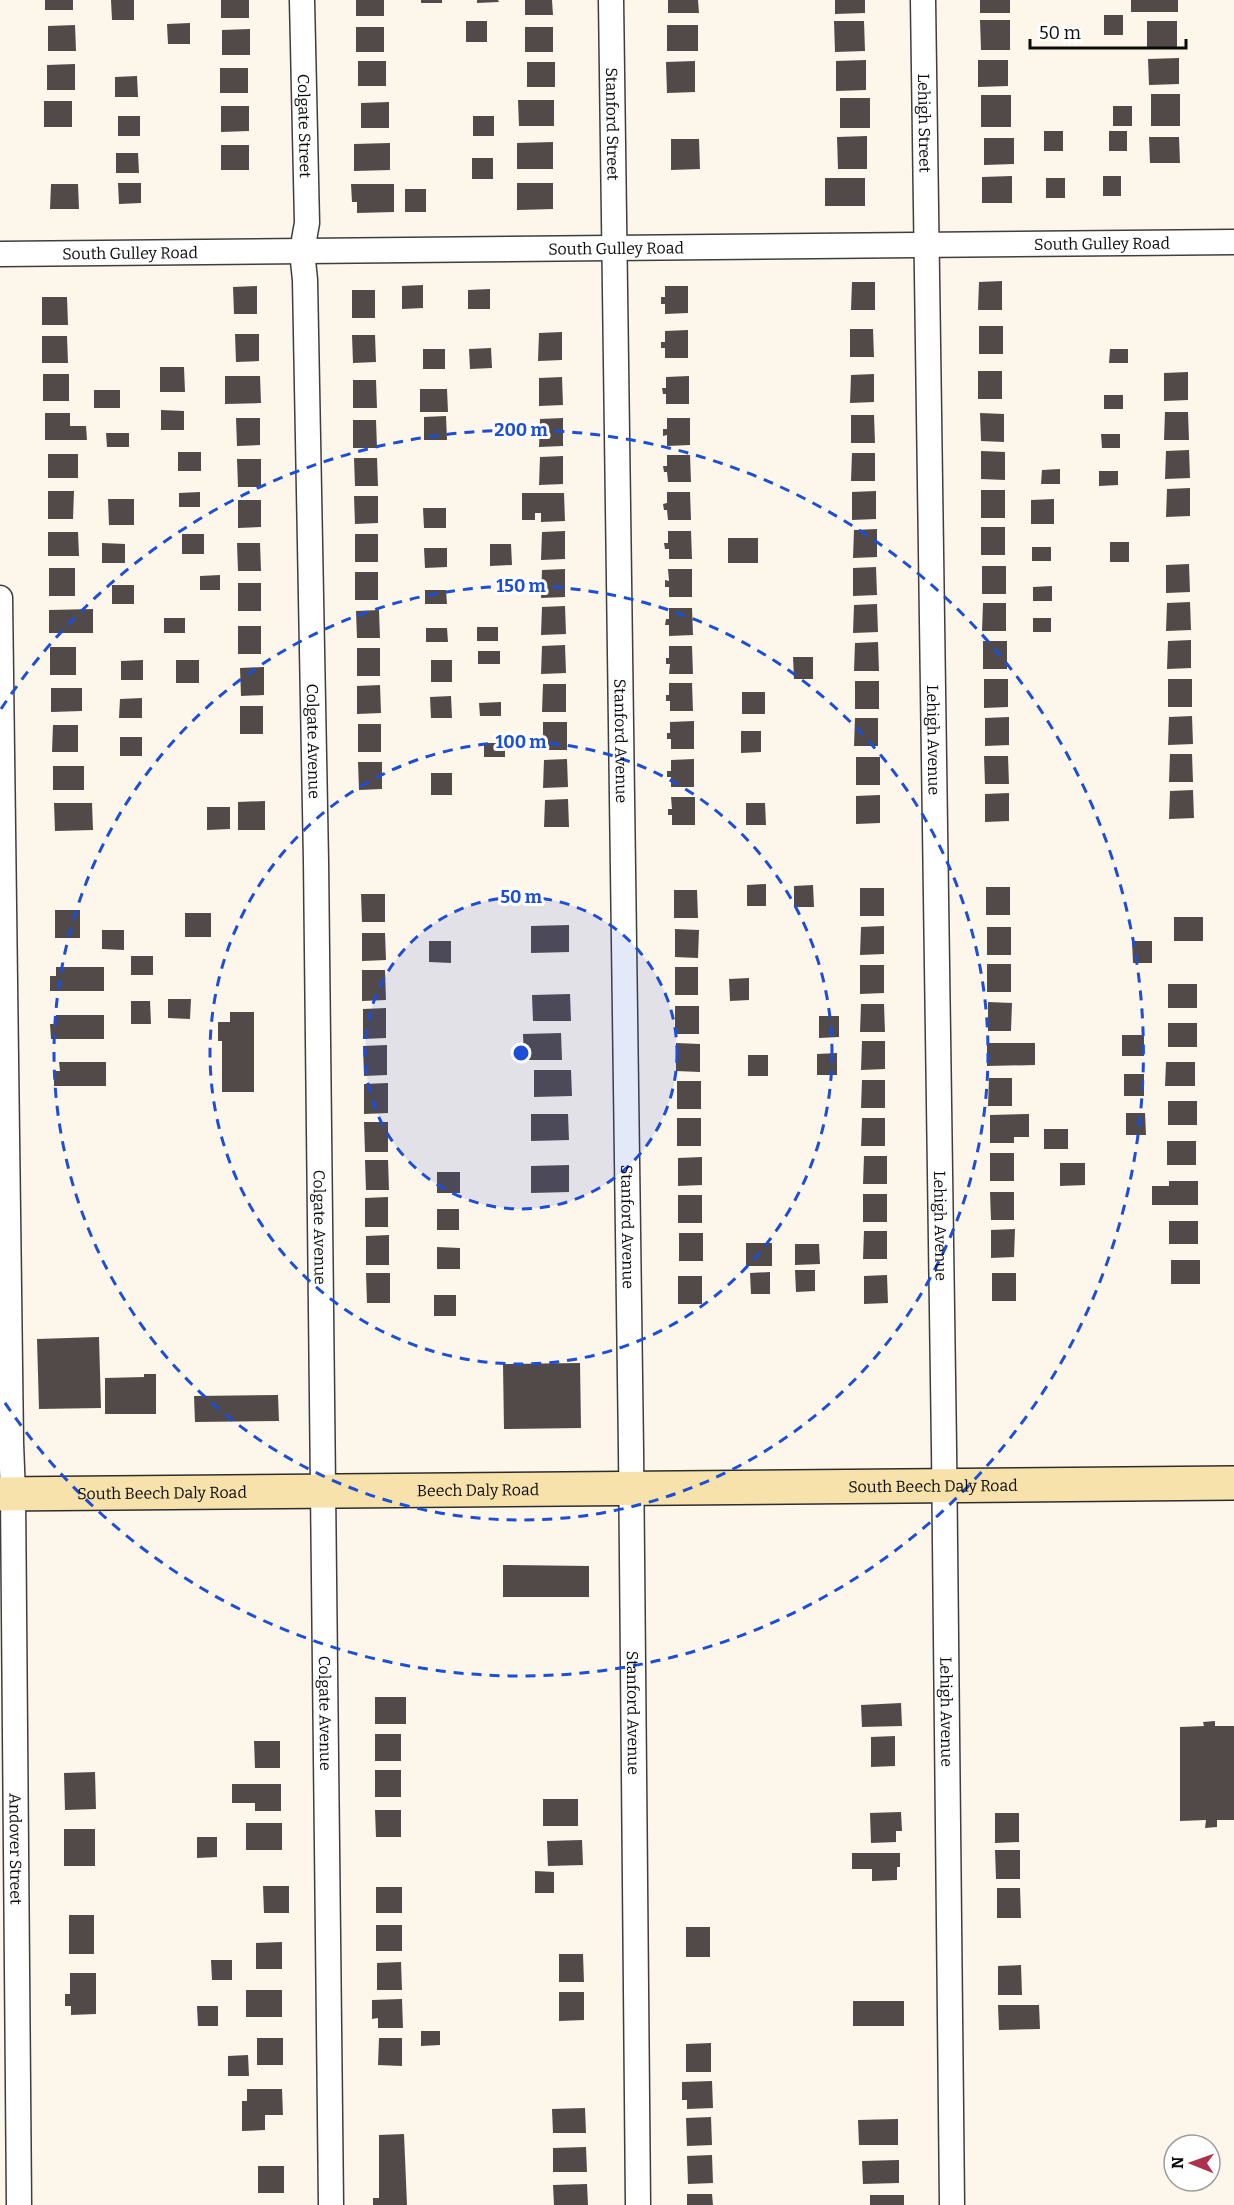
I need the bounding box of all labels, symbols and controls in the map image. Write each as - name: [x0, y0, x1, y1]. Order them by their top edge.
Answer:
- scale bar: [1030, 12, 1186, 50]
- text: 50 m: [1039, 22, 1081, 44]
- street label: Stanford Street: [602, 67, 622, 181]
- street label: Lehigh Street: [914, 73, 935, 173]
- street label: Colgate Street: [294, 74, 315, 178]
- street label: South Gulley Road: [1034, 234, 1170, 254]
- street label: South Gulley Road: [548, 238, 684, 259]
- street label: South Gulley Road: [62, 243, 198, 263]
- text: 200 m: [494, 419, 548, 441]
- text: 150 m: [496, 575, 546, 597]
- street label: Stanford Avenue: [610, 679, 631, 803]
- street label: Colgate Avenue: [303, 684, 324, 799]
- street label: Lehigh Avenue: [923, 685, 944, 795]
- text: 100 m: [495, 731, 547, 753]
- text: 50 m: [500, 886, 542, 908]
- centre of rings: [511, 1043, 531, 1063]
- street label: Stanford Avenue: [617, 1165, 638, 1289]
- street label: Colgate Avenue: [309, 1170, 330, 1285]
- street label: Lehigh Avenue: [930, 1171, 951, 1281]
- street label: South Beech Daly Road: [848, 1476, 1018, 1496]
- street label: Beech Daly Road: [417, 1480, 540, 1500]
- street label: South Beech Daly Road: [77, 1483, 247, 1503]
- street label: Stanford Avenue: [623, 1651, 643, 1775]
- street label: Colgate Avenue: [315, 1656, 335, 1771]
- street label: Lehigh Avenue: [936, 1657, 956, 1767]
- street label: Andover Street: [6, 1793, 25, 1905]
- north arrow: [1162, 2133, 1222, 2193]
- text: N: [1168, 2156, 1187, 2169]

